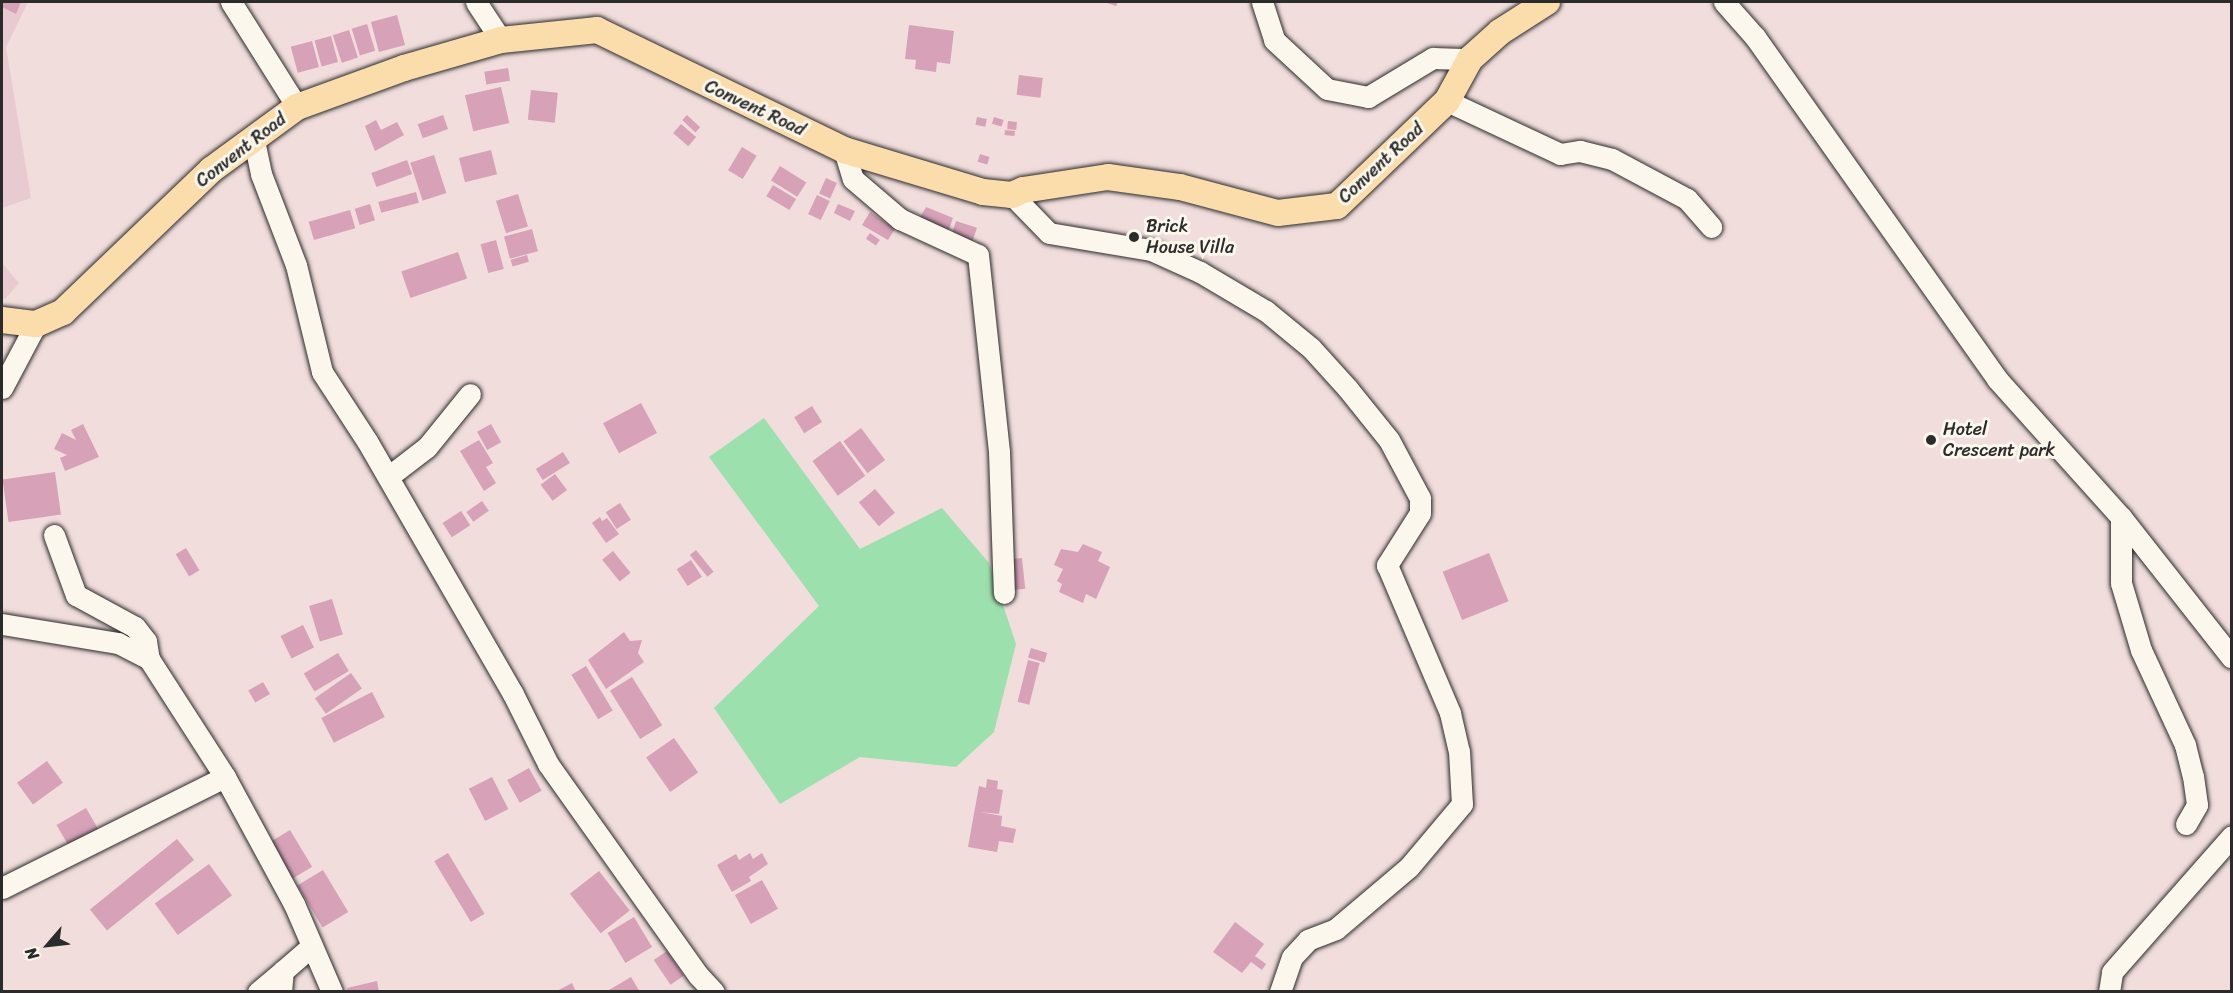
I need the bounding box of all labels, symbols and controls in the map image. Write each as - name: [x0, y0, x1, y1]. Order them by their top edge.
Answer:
- street label: Convent Road: [701, 75, 809, 141]
- street label: Convent Road: [192, 108, 290, 192]
- street label: Convent Road: [1334, 118, 1428, 208]
- place label: Brick House Villa: [1146, 216, 1234, 258]
- marker: Brick House Villa: [1127, 230, 1141, 244]
- place label: Hotel Crescent park: [1943, 419, 2055, 462]
- marker: Hotel Crescent park: [1924, 433, 1938, 447]
- north arrow: [18, 915, 78, 975]
- text: N: [16, 942, 47, 965]

